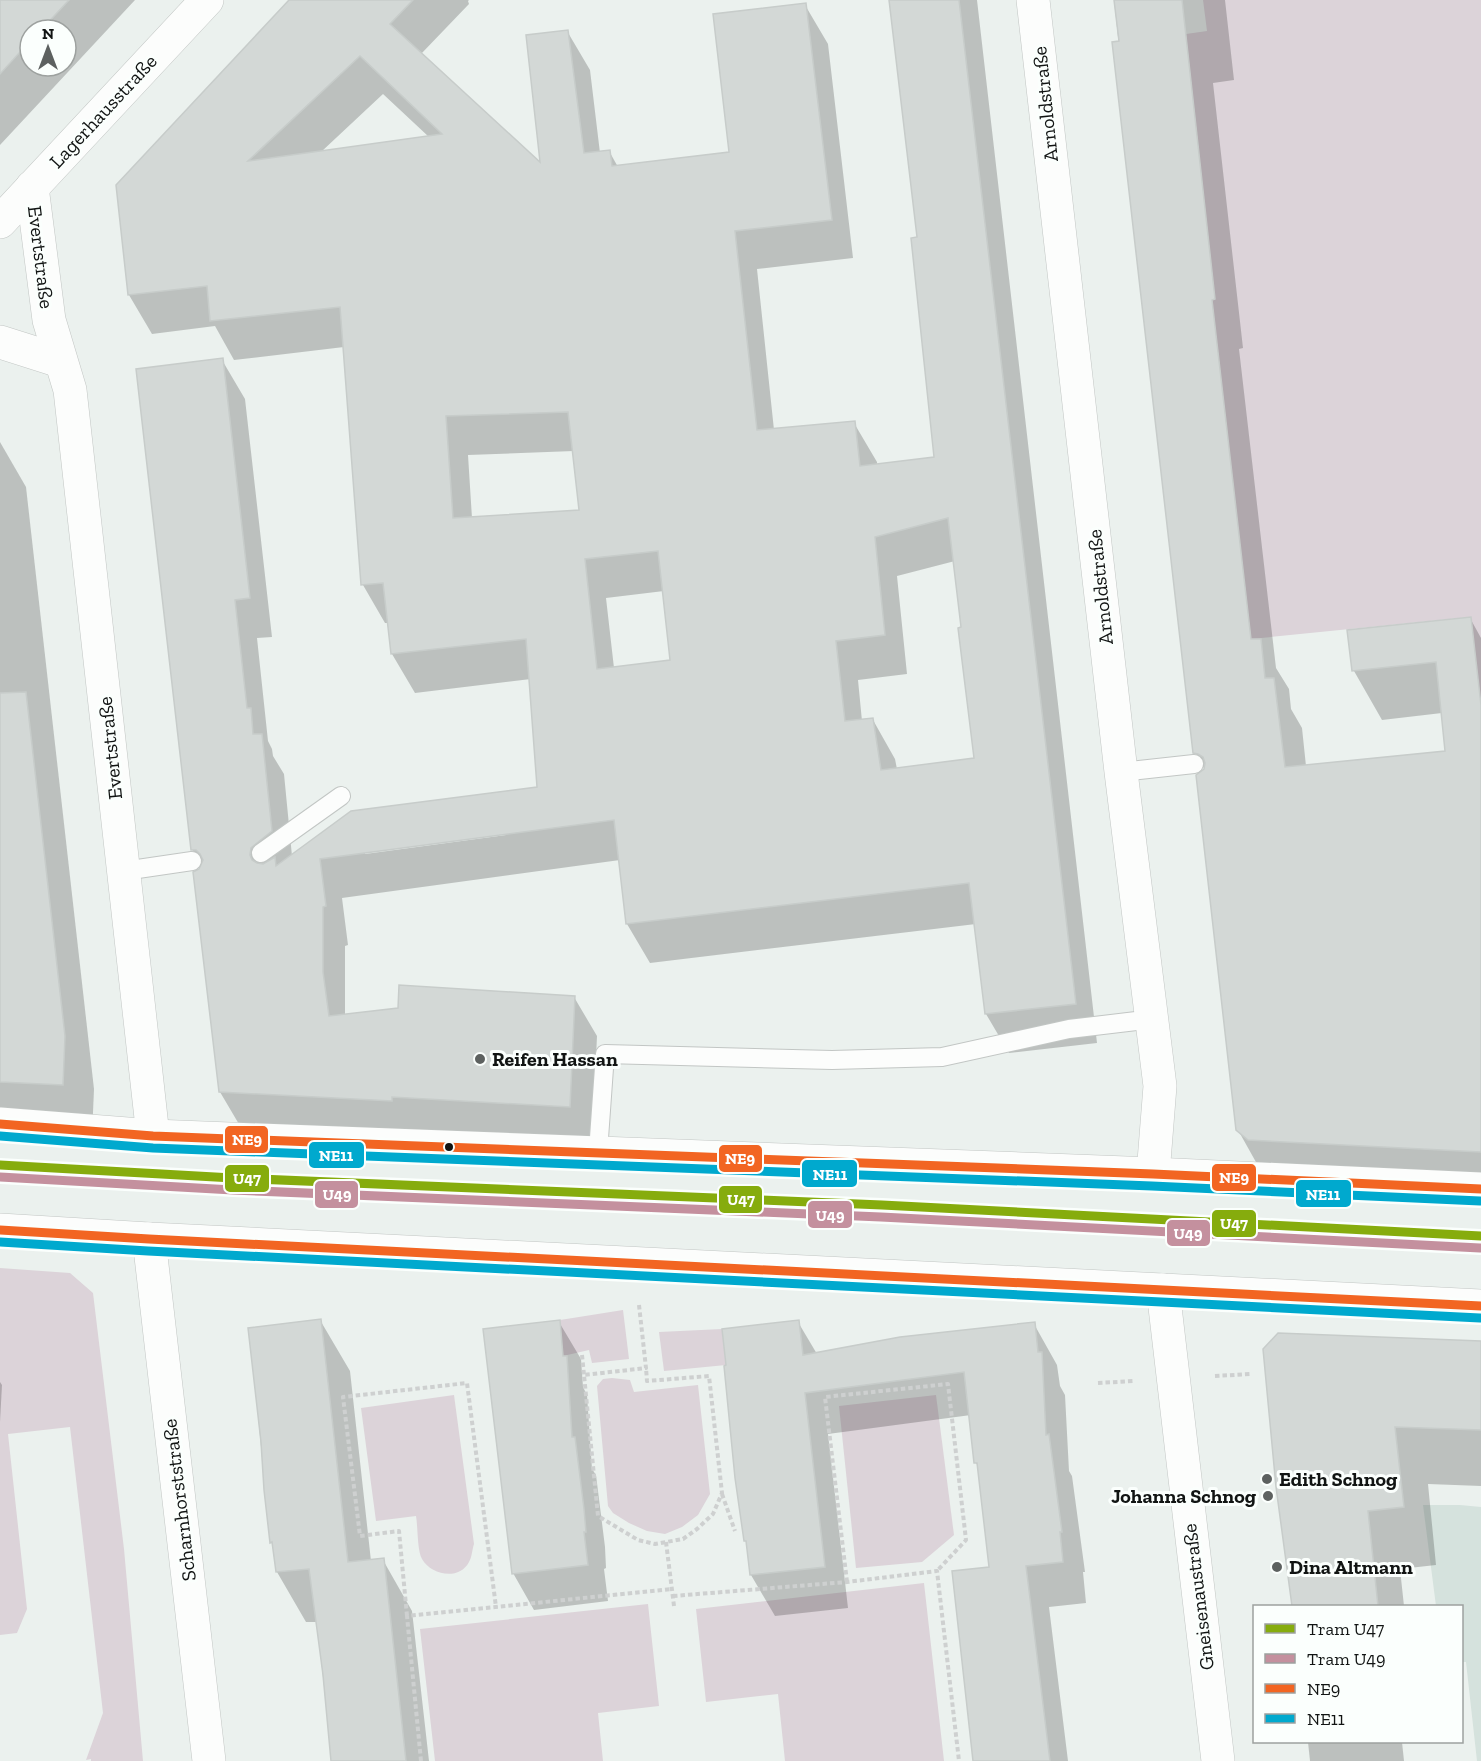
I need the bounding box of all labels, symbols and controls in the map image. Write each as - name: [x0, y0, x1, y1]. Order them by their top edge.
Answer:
- north arrow: [18, 18, 78, 78]
- text: N: [42, 24, 54, 43]
- street label: Arnoldstraße: [1027, 45, 1063, 163]
- street label: Lagerhausstraße: [44, 49, 162, 173]
- street label: Evertstraße: [23, 204, 59, 310]
- street label: Arnoldstraße: [1082, 528, 1118, 646]
- street label: Evertstraße: [93, 695, 127, 801]
- place label: Reifen Hassan: [492, 1047, 618, 1071]
- marker: Reifen Hassan: [473, 1052, 487, 1066]
- line badge: NE9: [224, 1125, 269, 1154]
- text: NE9: [232, 1130, 263, 1149]
- line badge: NE11: [308, 1141, 365, 1169]
- unlabelled marker: [443, 1141, 455, 1153]
- line badge: NE9: [718, 1144, 763, 1173]
- text: NE11: [319, 1146, 354, 1165]
- text: NE9: [725, 1149, 756, 1168]
- line badge: NE11: [801, 1159, 858, 1188]
- line badge: NE9: [1211, 1163, 1257, 1192]
- line badge: U47: [224, 1164, 270, 1193]
- text: NE11: [813, 1165, 848, 1184]
- text: NE9: [1219, 1168, 1250, 1187]
- text: U47: [233, 1169, 261, 1188]
- line badge: NE11: [1295, 1179, 1352, 1208]
- line badge: U49: [314, 1180, 359, 1209]
- text: U49: [323, 1185, 352, 1204]
- line badge: U47: [718, 1185, 763, 1214]
- text: NE11: [1306, 1185, 1341, 1204]
- text: U47: [727, 1190, 755, 1209]
- line badge: U49: [807, 1200, 853, 1229]
- text: U49: [816, 1206, 845, 1225]
- line badge: U47: [1211, 1209, 1257, 1238]
- text: U47: [1220, 1214, 1248, 1233]
- line badge: U49: [1166, 1219, 1211, 1247]
- text: U49: [1174, 1224, 1203, 1243]
- street label: Scharnhorststraße: [157, 1417, 201, 1583]
- place label: Edith Schnog: [1279, 1467, 1398, 1491]
- marker: Edith Schnog: [1260, 1472, 1274, 1486]
- place label: Johanna Schnog: [1111, 1484, 1257, 1508]
- marker: Johanna Schnog: [1261, 1489, 1275, 1503]
- street label: Gneisenaustraße: [1177, 1522, 1219, 1672]
- place label: Dina Altmann: [1289, 1555, 1413, 1579]
- marker: Dina Altmann: [1270, 1560, 1284, 1574]
- legend: [1253, 1605, 1463, 1743]
- text: Tram U47: [1307, 1618, 1385, 1640]
- text: Tram U49: [1307, 1648, 1386, 1670]
- text: NE9: [1307, 1678, 1340, 1700]
- text: NE11: [1307, 1708, 1345, 1730]

